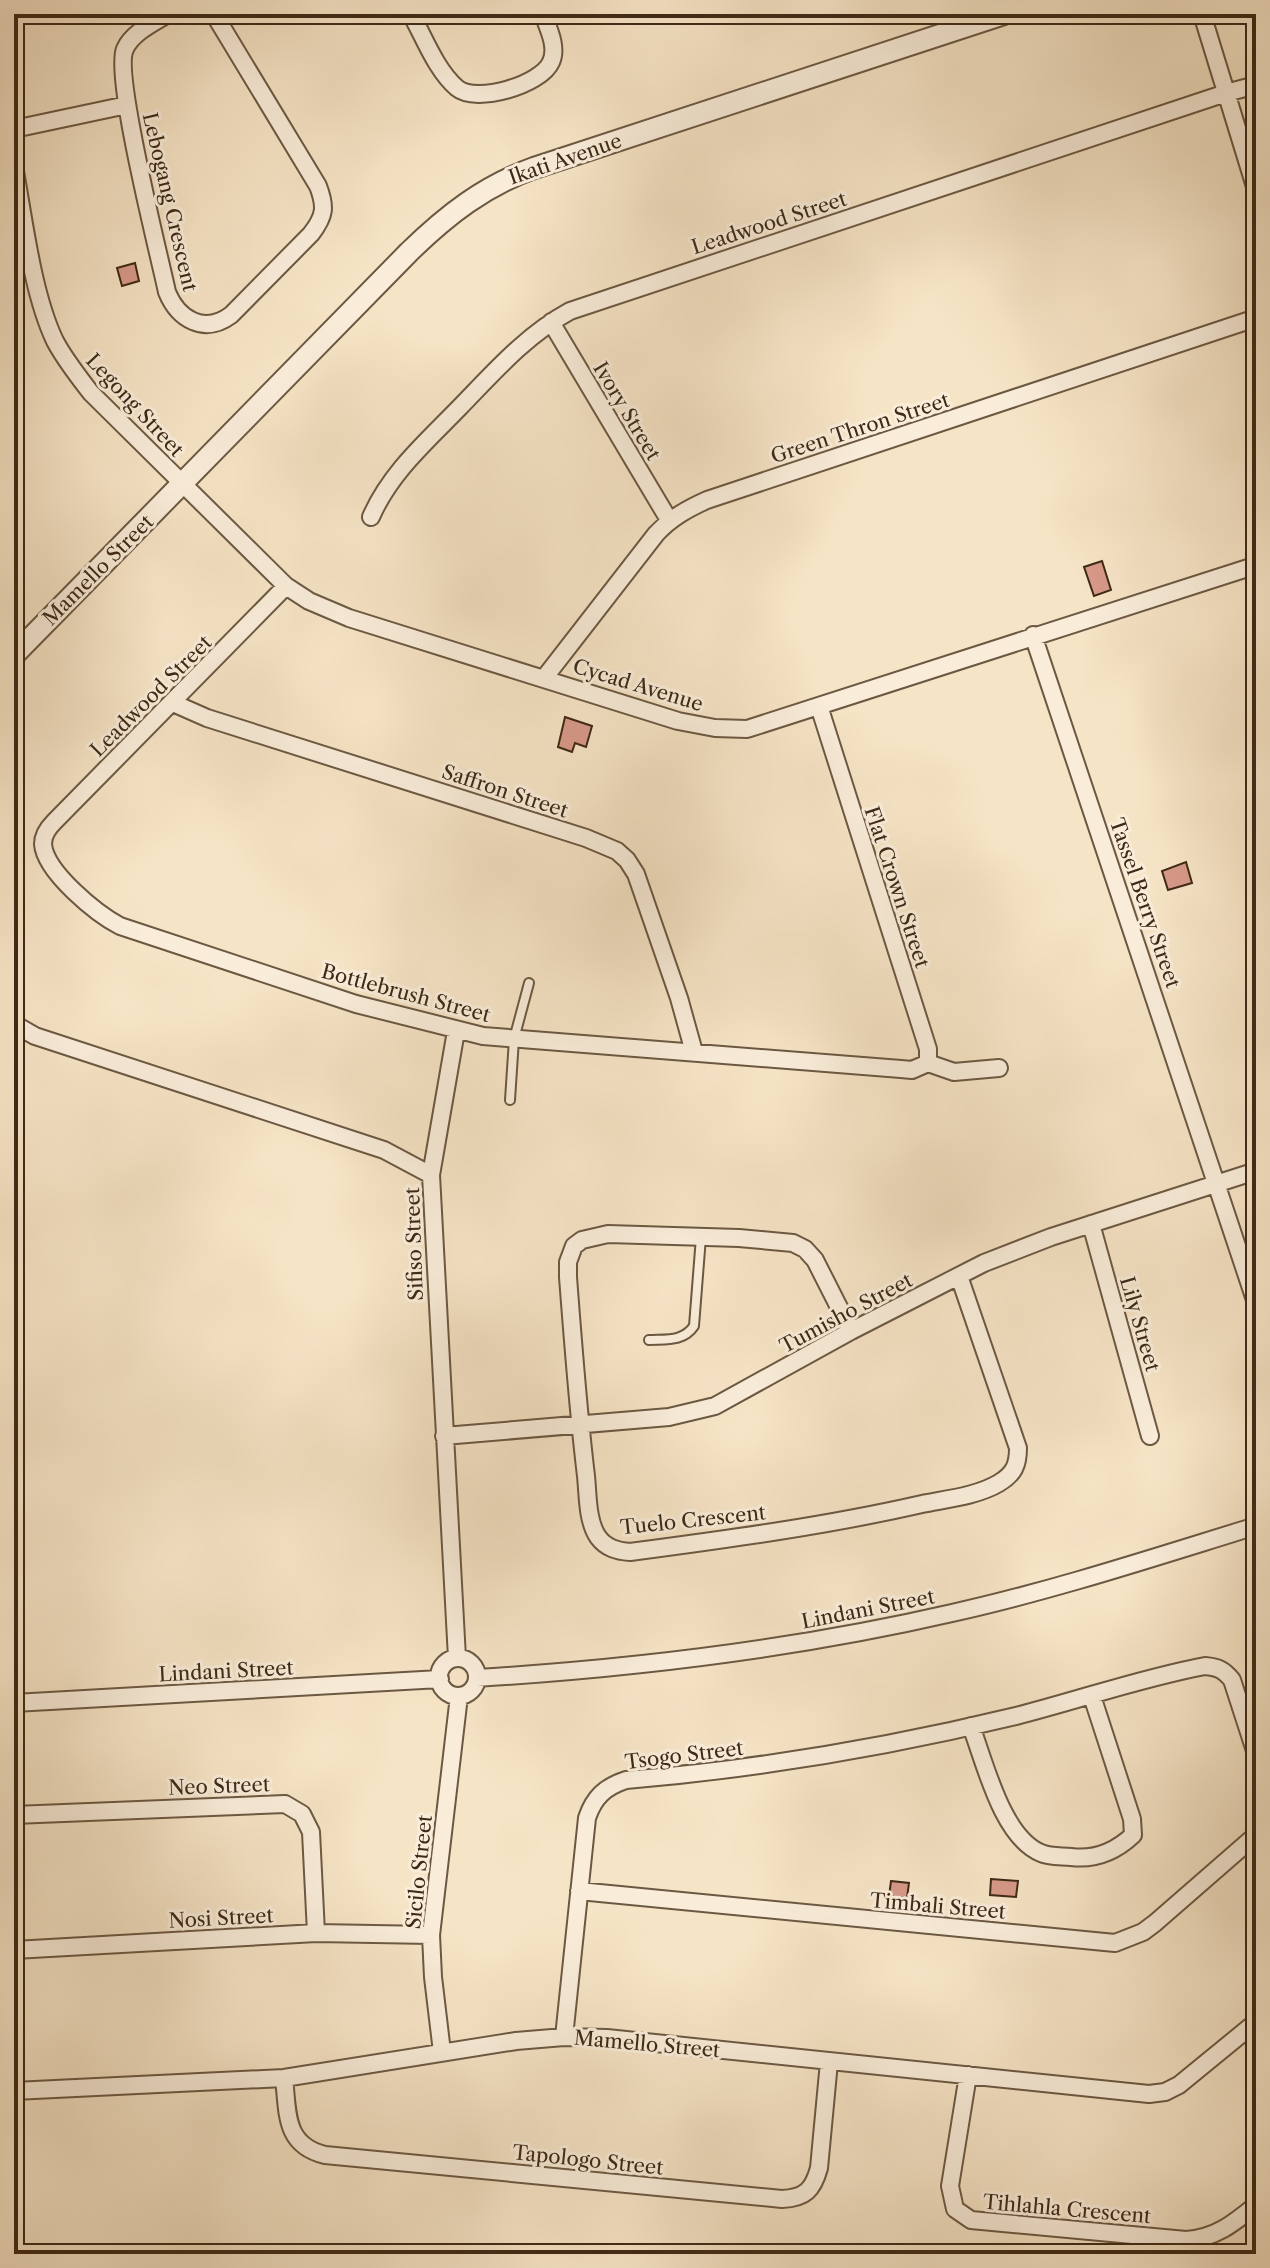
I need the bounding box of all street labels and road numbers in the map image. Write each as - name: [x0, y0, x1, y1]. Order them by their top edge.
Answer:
- street label: Lebogang Crescent: [138, 110, 202, 294]
- street label: Ikati Avenue: [505, 128, 625, 190]
- street label: Leadwood Street: [688, 187, 850, 259]
- street label: Legong Street: [81, 349, 189, 461]
- street label: Ivory Street: [588, 357, 666, 465]
- street label: Green Thron Street: [768, 388, 952, 468]
- street label: Mamello Street: [38, 510, 158, 630]
- street label: Leadwood Street: [85, 630, 217, 762]
- street label: Cycad Avenue: [570, 654, 706, 716]
- street label: Saffron Street: [439, 759, 571, 823]
- street label: Flat Crown Street: [860, 803, 934, 971]
- street label: Tassel Berry Street: [1105, 815, 1185, 991]
- street label: Bottlebrush Street: [319, 959, 493, 1027]
- street label: Sifiso Street: [400, 1187, 428, 1301]
- street label: Tumisho Street: [776, 1268, 916, 1358]
- street label: Lily Street: [1115, 1274, 1165, 1374]
- street label: Tuelo Crescent: [619, 1500, 767, 1540]
- street label: Lindani Street: [799, 1584, 937, 1634]
- street label: Lindani Street: [158, 1655, 294, 1687]
- street label: Tsogo Street: [623, 1736, 745, 1774]
- street label: Neo Street: [168, 1772, 270, 1800]
- street label: Sicilo Street: [401, 1814, 437, 1930]
- street label: Timbali Street: [869, 1888, 1007, 1924]
- street label: Nosi Street: [168, 1903, 274, 1933]
- street label: Mamello Street: [573, 2026, 721, 2062]
- street label: Tapologo Street: [512, 2140, 664, 2180]
- street label: Tihlahla Crescent: [982, 2190, 1152, 2228]

